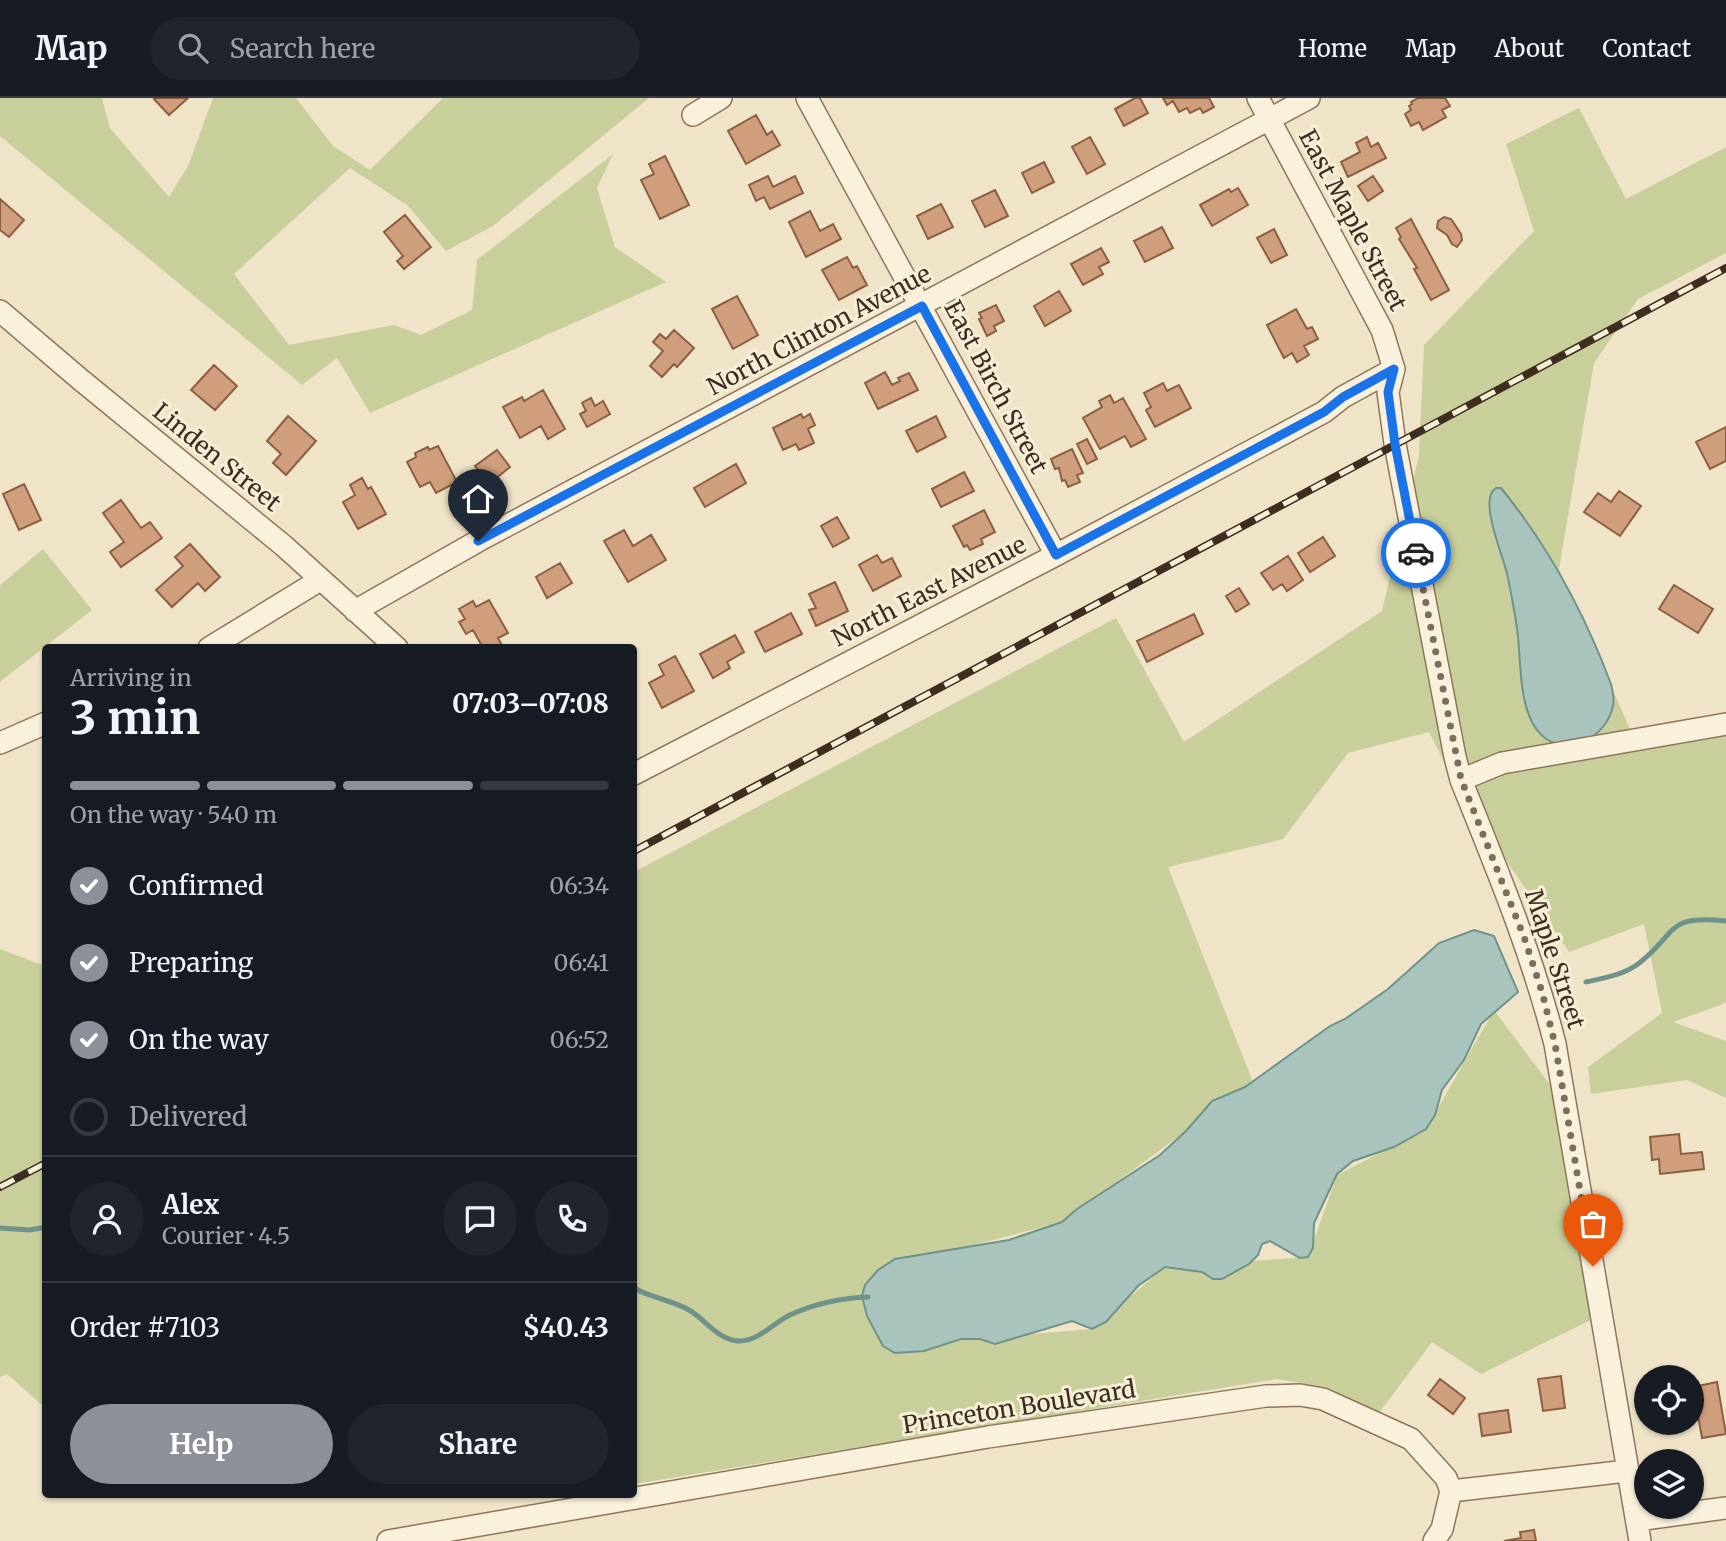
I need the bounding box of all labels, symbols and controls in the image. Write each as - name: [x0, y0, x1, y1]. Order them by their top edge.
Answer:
- search box: [150, 17, 640, 80]
- text: Map: [35, 28, 108, 69]
- icon: search: [174, 29, 212, 67]
- text: Search here: [230, 32, 375, 65]
- text: Home: [1298, 33, 1367, 64]
- text: Map: [1405, 33, 1456, 64]
- text: About: [1494, 33, 1564, 64]
- text: Contact: [1602, 33, 1691, 64]
- street label: East Maple Street: [1292, 124, 1414, 317]
- street label: North Clinton Avenue: [702, 258, 936, 402]
- street label: East Birch Street: [937, 295, 1055, 479]
- street label: Linden Street: [147, 396, 288, 518]
- pin: [448, 469, 508, 541]
- icon: home: [459, 480, 497, 518]
- courier: [1381, 518, 1451, 588]
- street label: North East Avenue: [827, 529, 1031, 653]
- icon: car: [1397, 534, 1435, 572]
- text: Arriving in: [70, 663, 192, 692]
- text: 07:03–07:08: [452, 687, 609, 720]
- text: 3 min: [70, 689, 200, 747]
- text: On the way · 540 m: [70, 800, 277, 829]
- icon: check: [70, 867, 108, 905]
- text: Confirmed: [129, 869, 264, 902]
- text: 06:34: [549, 871, 609, 900]
- street label: Maple Street: [1518, 885, 1592, 1033]
- icon: check: [70, 944, 108, 982]
- text: Preparing: [129, 946, 253, 979]
- text: 06:41: [554, 948, 609, 977]
- icon: check: [70, 1021, 108, 1059]
- text: On the way: [129, 1023, 269, 1056]
- text: 06:52: [550, 1025, 609, 1054]
- text: Delivered: [129, 1100, 248, 1133]
- button: person: [70, 1182, 144, 1256]
- button: chat: [443, 1182, 517, 1256]
- button: phone: [535, 1182, 609, 1256]
- text: Alex: [162, 1188, 219, 1221]
- pin: [1563, 1194, 1623, 1266]
- icon: bag: [1574, 1205, 1612, 1243]
- text: Courier · 4.5: [162, 1221, 290, 1250]
- text: Order #7103: [70, 1311, 220, 1344]
- text: $40.43: [523, 1311, 609, 1344]
- map controls: [1634, 1365, 1704, 1519]
- button: locate: [1634, 1365, 1704, 1435]
- street label: Princeton Boulevard: [900, 1373, 1138, 1441]
- button: Help: [70, 1404, 333, 1484]
- button: Share: [347, 1404, 609, 1484]
- button: layers: [1634, 1449, 1704, 1519]

